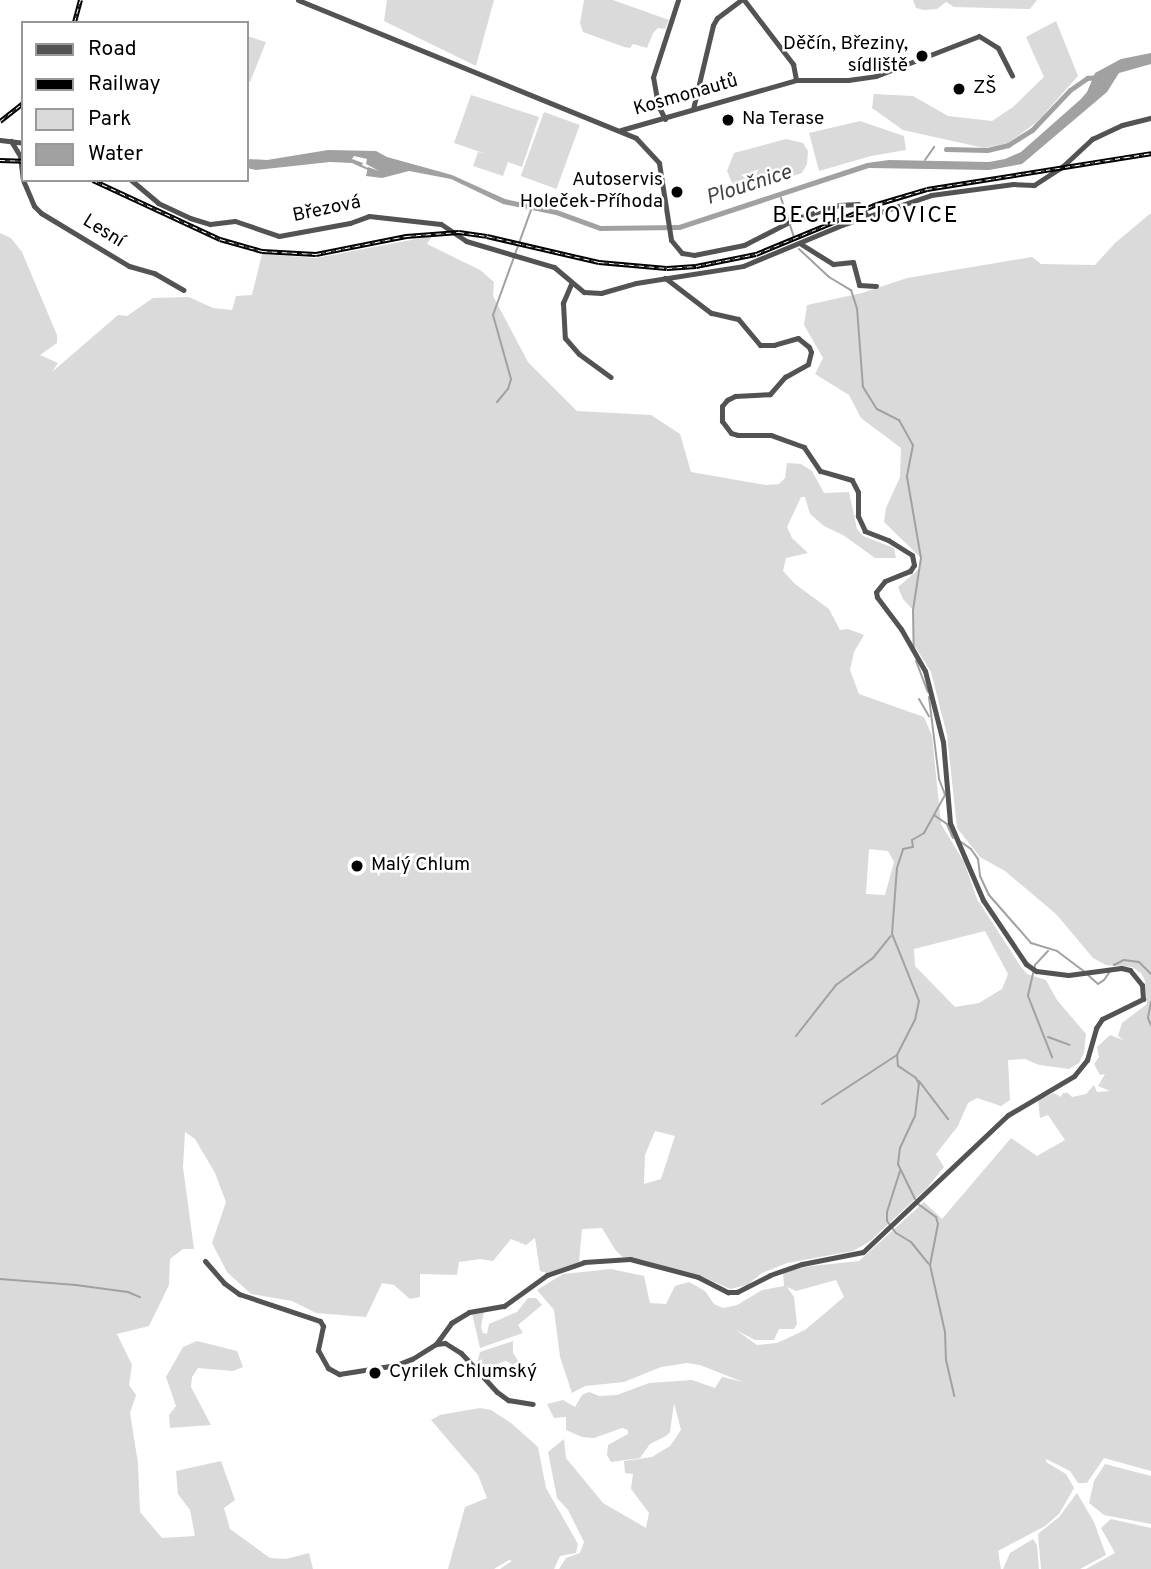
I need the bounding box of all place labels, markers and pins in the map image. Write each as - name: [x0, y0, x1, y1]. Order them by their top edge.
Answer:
- place label: Děčín, Březiny, sídliště: [783, 34, 908, 78]
- marker: Děčín, Březiny, sídliště: [914, 48, 930, 64]
- place label: ZŠ: [973, 78, 997, 100]
- marker: ZŠ: [951, 81, 967, 97]
- place label: Na Terase: [742, 109, 825, 131]
- marker: Na Terase: [720, 112, 736, 128]
- place label: Autoservis Holeček-Příhoda: [520, 170, 663, 214]
- marker: Autoservis Holeček-Příhoda: [669, 184, 685, 200]
- place label: Malý Chlum: [371, 855, 470, 877]
- marker: Malý Chlum: [349, 858, 365, 874]
- place label: Cyrilek Chlumský: [389, 1362, 537, 1384]
- marker: Cyrilek Chlumský: [367, 1365, 383, 1381]

